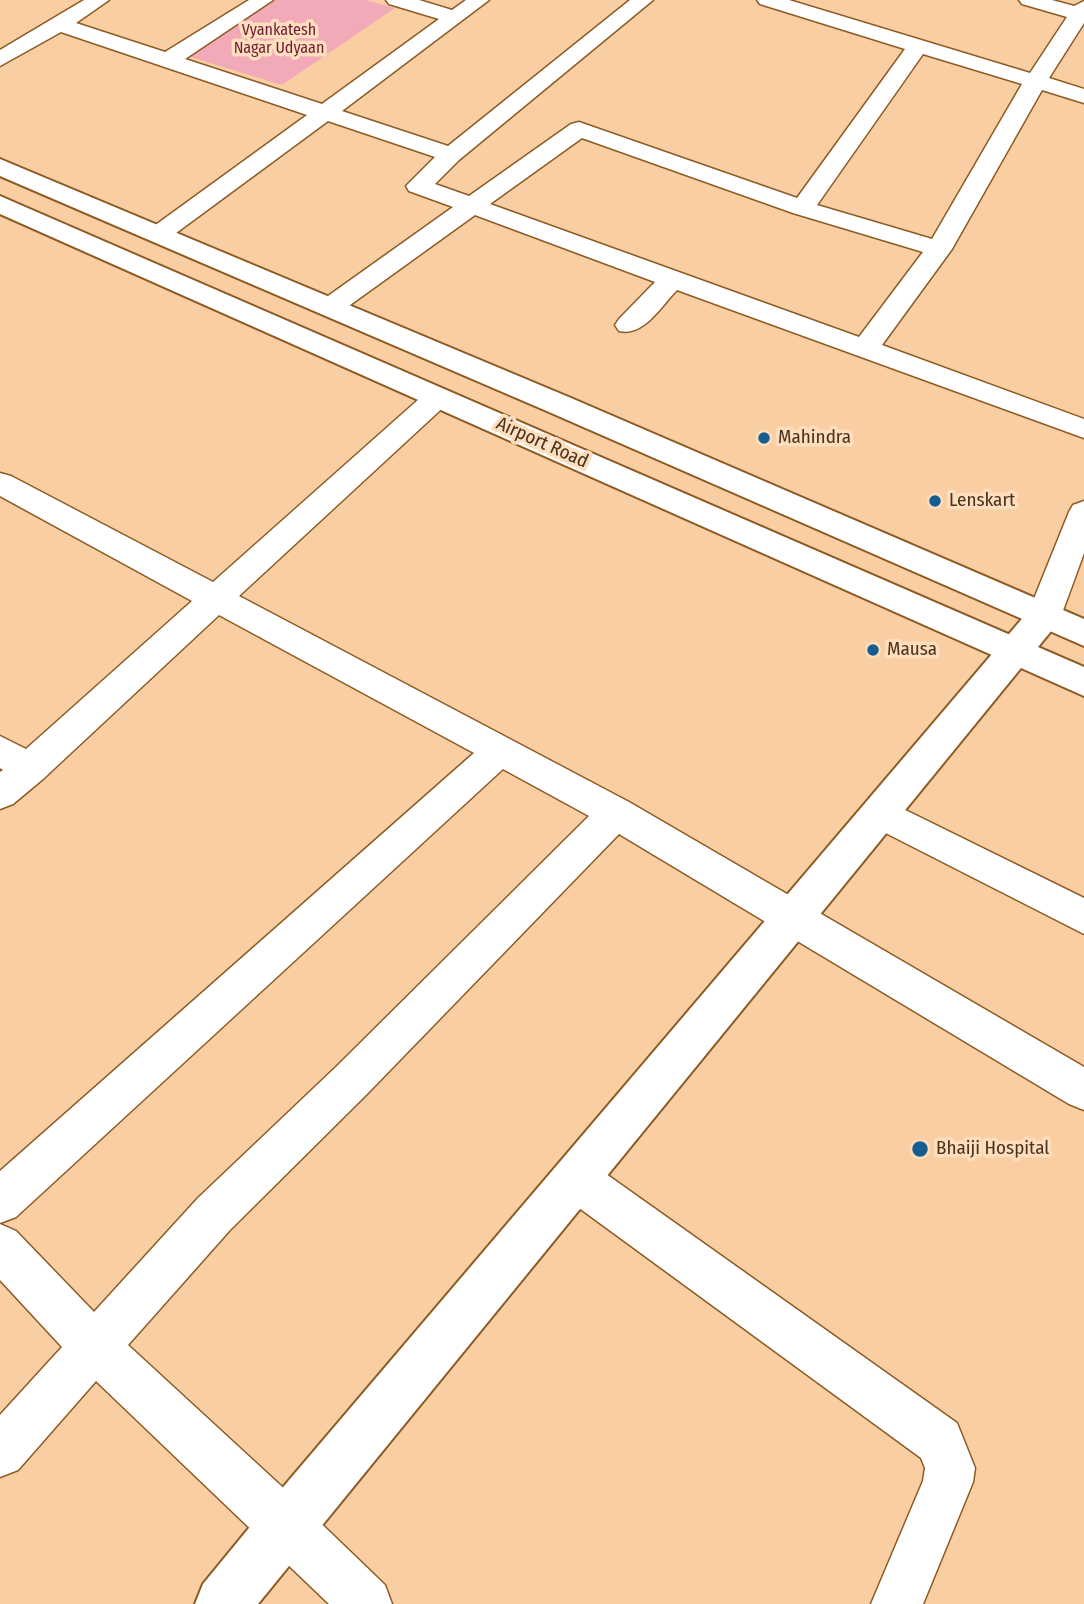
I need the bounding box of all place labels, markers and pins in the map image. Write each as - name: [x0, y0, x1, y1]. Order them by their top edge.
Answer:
- place label: Mahindra: [778, 427, 851, 449]
- marker: Mahindra: [756, 430, 772, 446]
- place label: Lenskart: [949, 490, 1015, 512]
- marker: Lenskart: [927, 493, 943, 509]
- place label: Mausa: [887, 639, 937, 661]
- marker: Mausa: [865, 642, 881, 658]
- place label: Bhaiji Hospital: [936, 1138, 1049, 1160]
- marker: Bhaiji Hospital: [910, 1139, 930, 1159]

